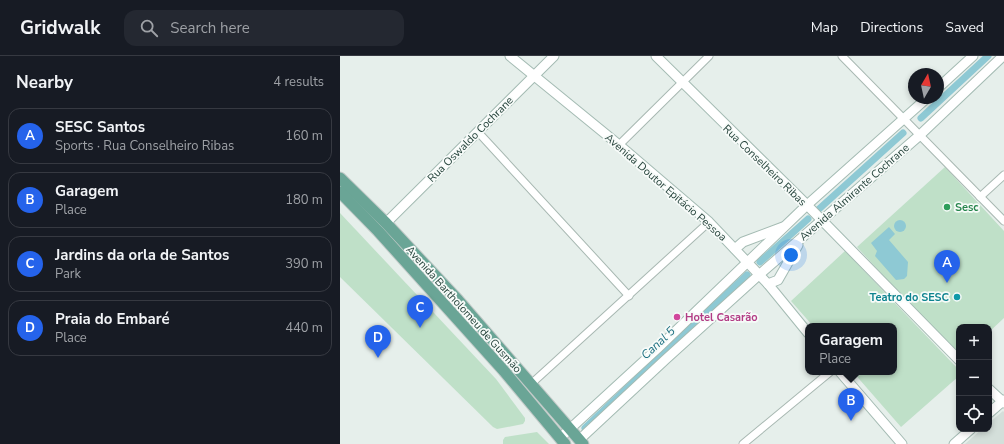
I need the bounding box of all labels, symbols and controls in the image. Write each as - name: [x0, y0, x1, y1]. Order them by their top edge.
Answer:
- search box: [124, 10, 404, 46]
- text: Gridwalk: [20, 15, 100, 41]
- icon: search: [138, 17, 160, 39]
- text: Search here: [170, 18, 250, 38]
- text: Map: [811, 18, 838, 37]
- text: Directions: [860, 18, 923, 37]
- text: Saved: [945, 18, 984, 37]
- north arrow: [908, 68, 944, 104]
- text: Nearby: [16, 71, 73, 94]
- text: 4 results: [273, 73, 324, 91]
- street label: Rua Oswaldo Cochrane: [424, 93, 517, 186]
- text: SESC Santos: [55, 117, 145, 137]
- street label: Rua Conselheiro Ribas: [720, 121, 810, 209]
- text: A: [25, 127, 35, 145]
- text: 160 m: [285, 127, 323, 145]
- street label: Avenida Doutor Epitácio Pessoa: [602, 130, 730, 245]
- text: Sports · Rua Conselheiro Ribas: [55, 137, 234, 155]
- street label: Avenida Almirante Cochrane: [796, 140, 913, 244]
- text: Garagem: [55, 181, 119, 201]
- text: B: [26, 191, 34, 209]
- text: 180 m: [285, 191, 323, 209]
- place label: Sesc: [955, 200, 979, 215]
- text: Place: [55, 201, 87, 219]
- marker: Sesc: [942, 202, 952, 212]
- street label: Avenida Bartholomeu de Gusmão: [402, 243, 525, 376]
- text: Jardins da orla de Santos: [55, 245, 229, 265]
- your location: [781, 245, 801, 265]
- pin: A: [934, 250, 960, 283]
- text: C: [26, 255, 34, 273]
- text: 390 m: [285, 255, 323, 273]
- text: Park: [55, 265, 81, 283]
- place label: Teatro do SESC: [870, 290, 950, 305]
- marker: Teatro do SESC: [952, 292, 962, 302]
- pin: C: [407, 295, 433, 328]
- text: Praia do Embaré: [55, 309, 170, 329]
- place label: Hotel Casarão: [685, 310, 758, 325]
- marker: Hotel Casarão: [672, 312, 682, 322]
- text: D: [25, 319, 35, 337]
- text: 440 m: [285, 319, 323, 337]
- water label: Canal 5: [637, 323, 679, 363]
- popup: [805, 323, 897, 375]
- map controls: [956, 324, 992, 432]
- button: +: [956, 324, 992, 360]
- pin: D: [365, 325, 391, 358]
- text: Place: [55, 329, 87, 347]
- text: Garagem: [819, 330, 883, 350]
- text: Place: [819, 350, 851, 368]
- button: −: [956, 360, 992, 396]
- pin: B: [838, 388, 864, 421]
- button: locate: [956, 396, 992, 432]

